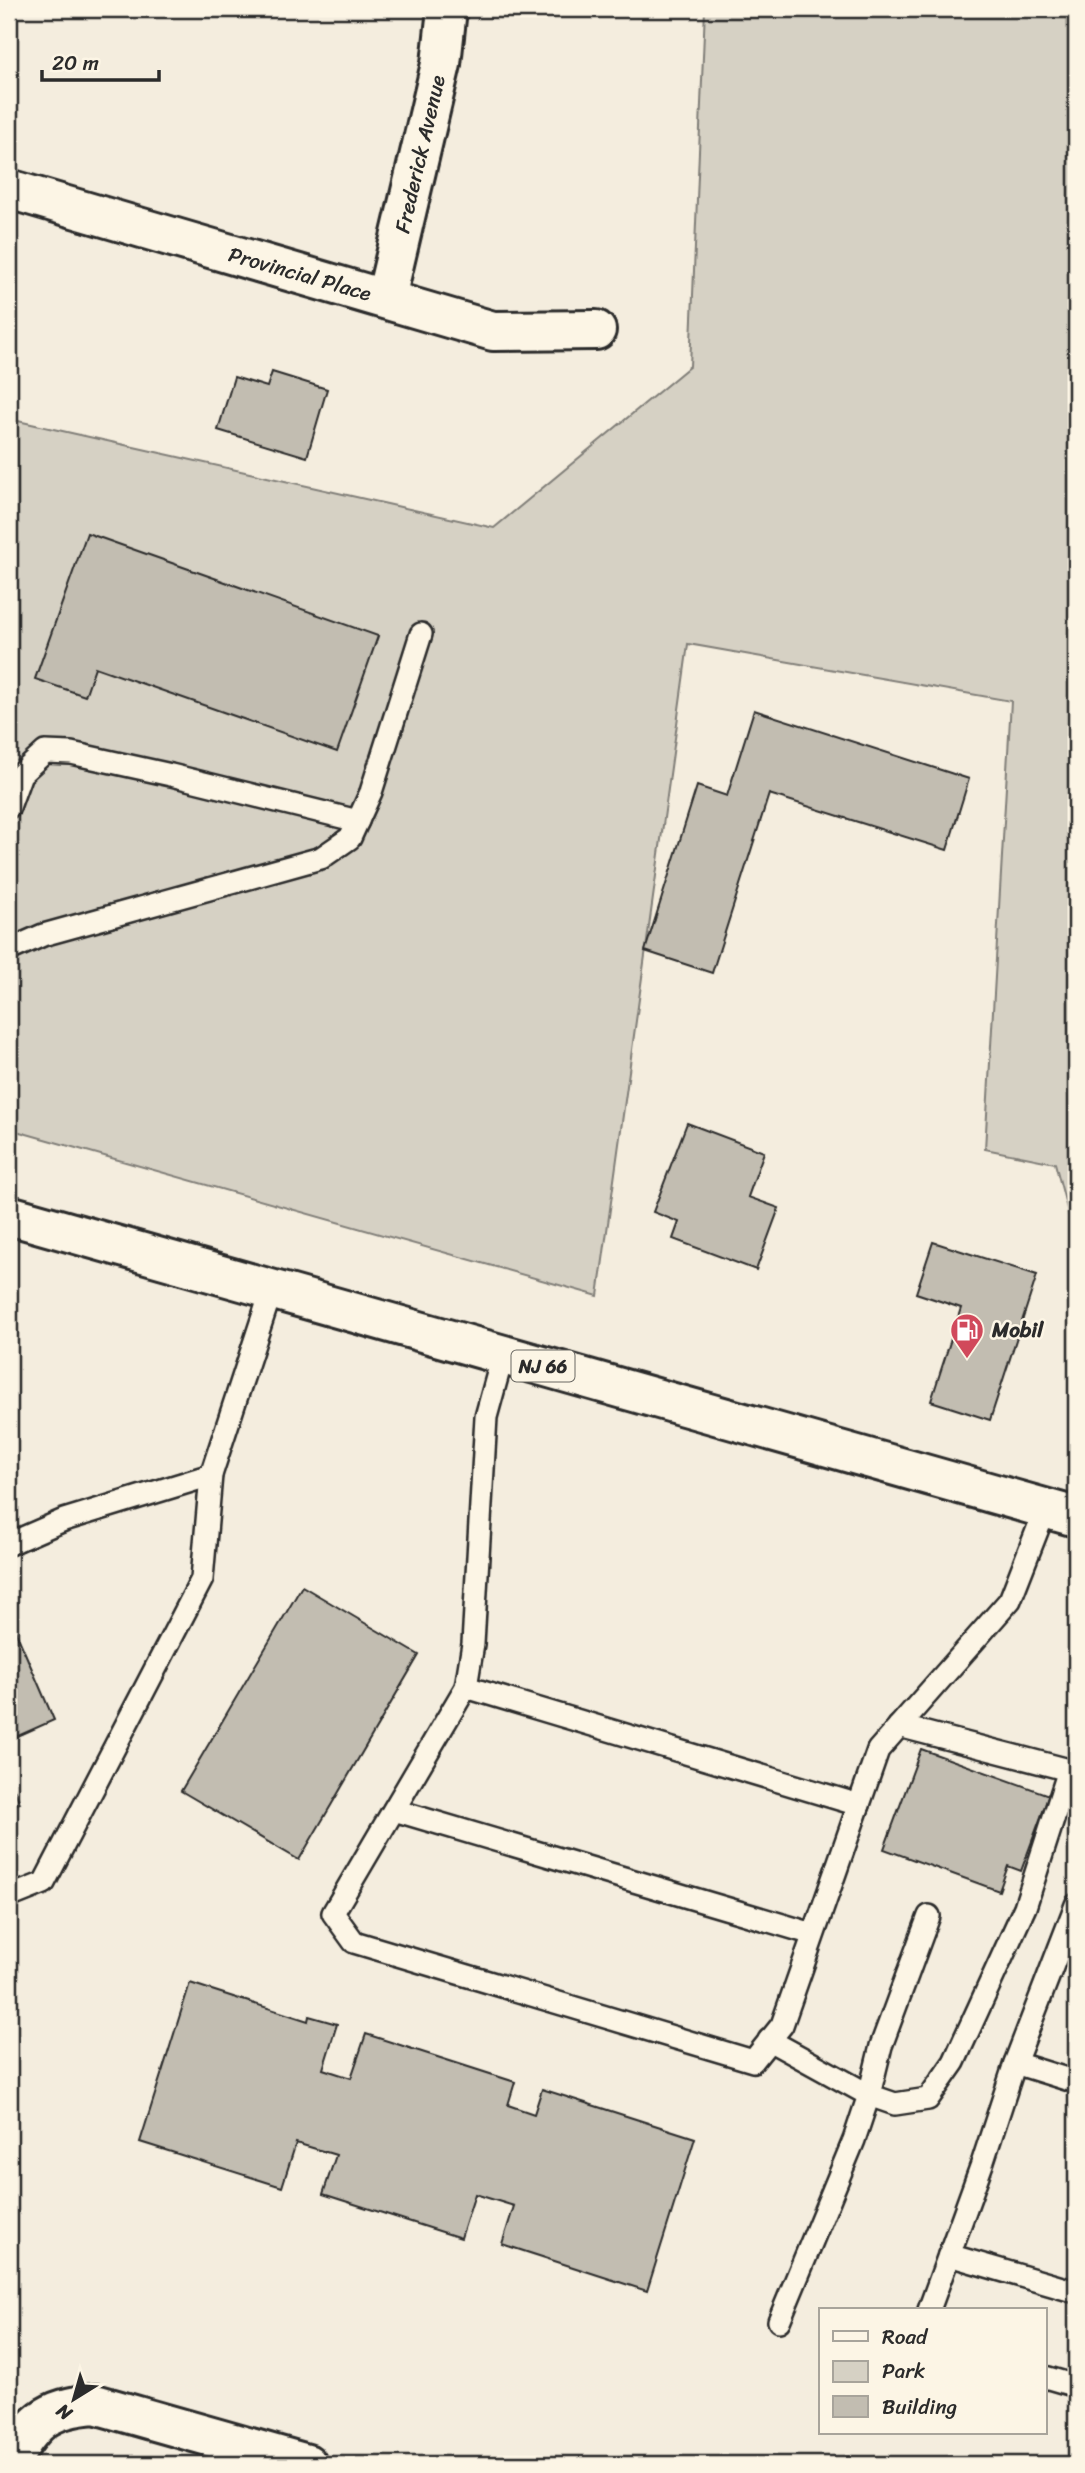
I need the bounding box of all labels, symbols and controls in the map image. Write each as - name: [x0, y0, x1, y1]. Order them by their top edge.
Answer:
- scale bar: [42, 38, 159, 82]
- text: 20 m: [52, 44, 99, 82]
- street label: Frederick Avenue: [383, 71, 457, 237]
- street label: Provincial Place: [224, 235, 376, 313]
- fuel station icon: Mobil: [948, 1311, 986, 1360]
- place label: Mobil: [991, 1311, 1044, 1349]
- road number: NJ 66: [512, 1350, 574, 1382]
- legend: [819, 2308, 1046, 2434]
- text: Road: [882, 2318, 929, 2356]
- text: Park: [882, 2352, 925, 2390]
- north arrow: [38, 2364, 108, 2434]
- text: Building: [882, 2388, 958, 2426]
- text: N: [48, 2395, 80, 2430]

